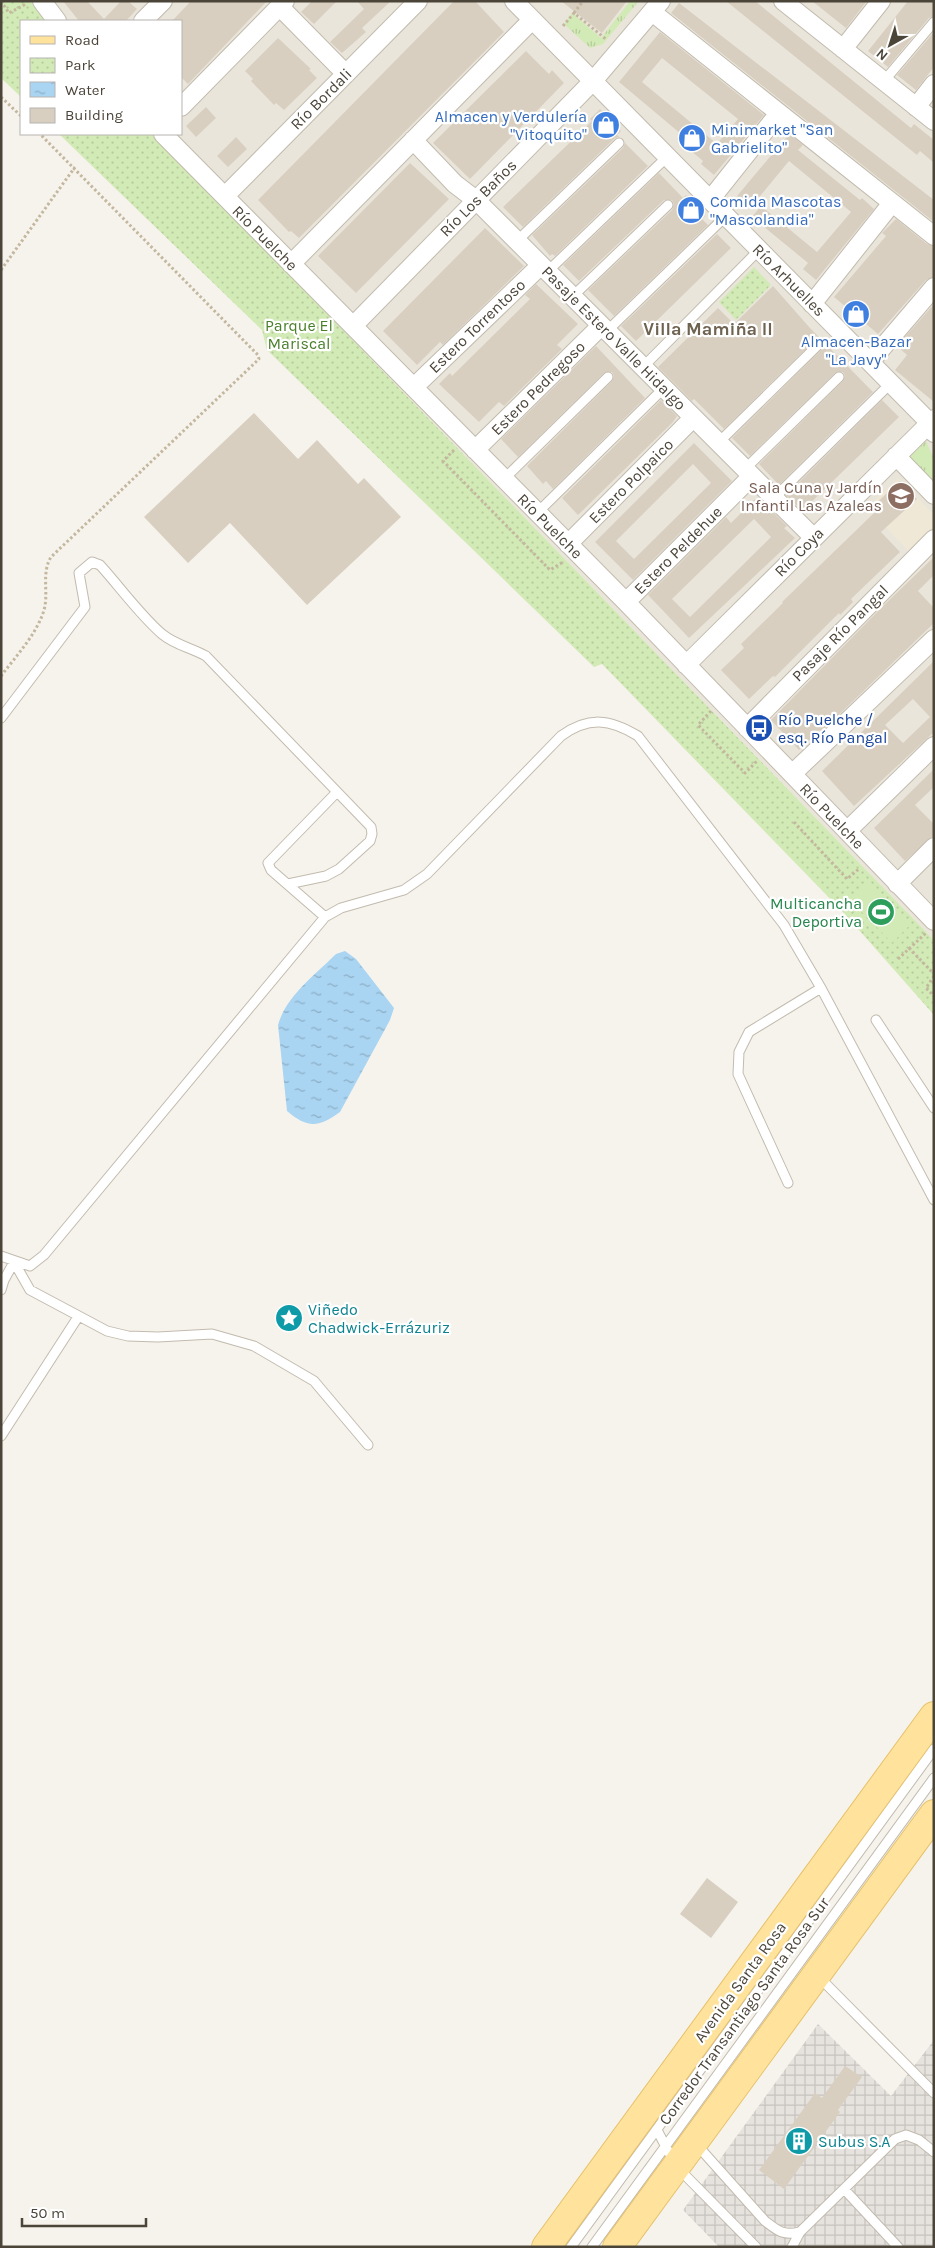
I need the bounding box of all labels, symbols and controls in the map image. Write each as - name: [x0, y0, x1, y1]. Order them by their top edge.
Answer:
- legend: [20, 20, 182, 135]
- north arrow: [865, 20, 915, 70]
- text: Road: [65, 31, 100, 49]
- text: N: [873, 45, 891, 64]
- text: Park: [65, 56, 95, 74]
- street label: Río Bordali: [286, 64, 356, 134]
- text: Water: [65, 81, 106, 99]
- text: Building: [65, 106, 123, 124]
- place label: Almacen y Verdulería "Vitoquito": [435, 107, 587, 144]
- shop icon: Almacen y Verdulería "Vitoquito": [591, 110, 621, 140]
- place label: Minimarket "San Gabrielito": [711, 120, 833, 157]
- shop icon: Minimarket "San Gabrielito": [677, 123, 707, 153]
- street label: Río Los Baños: [436, 156, 520, 240]
- place label: Comida Mascotas "Mascolandia": [710, 192, 841, 229]
- shop icon: Comida Mascotas "Mascolandia": [676, 195, 706, 225]
- street label: Río Puelche: [228, 201, 302, 275]
- street label: Río Arhuelles: [749, 240, 829, 320]
- street label: Pasaje Estero Valle Hidalgo: [538, 262, 690, 414]
- street label: Estero Torrentoso: [425, 275, 529, 377]
- shop icon: Almacen-Bazar "La Javy": [841, 299, 871, 329]
- park label: Parque El Mariscal: [265, 316, 333, 353]
- district label: Villa Mamiña II: [643, 318, 773, 340]
- place label: Almacen-Bazar "La Javy": [801, 332, 911, 369]
- street label: Estero Pedregoso: [487, 337, 589, 439]
- street label: Estero Polpaico: [585, 435, 677, 527]
- place label: Sala Cuna y Jardín Infantil Las Azaleas: [741, 478, 882, 515]
- school or university icon: Sala Cuna y Jardín Infantil Las Azaleas: [886, 481, 916, 511]
- street label: Río Puelche: [513, 489, 587, 563]
- street label: Estero Peldehue: [630, 502, 726, 598]
- street label: Río Coya: [770, 523, 828, 581]
- street label: Pasaje Río Pangal: [788, 581, 892, 685]
- place label: Río Puelche / esq. Río Pangal: [778, 710, 887, 747]
- bus stop icon: Río Puelche / esq. Río Pangal: [744, 713, 774, 743]
- street label: Río Puelche: [796, 779, 868, 853]
- place label: Multicancha Deportiva: [770, 894, 862, 931]
- sports icon: Multicancha Deportiva: [866, 897, 896, 927]
- place label: Viñedo Chadwick-Errázuriz: [308, 1300, 450, 1337]
- place icon: Viñedo Chadwick-Errázuriz: [274, 1303, 304, 1333]
- street label: Corredor Transantiago Santa Rosa Sur: [655, 1893, 833, 2129]
- street label: Avenida Santa Rosa: [690, 1918, 790, 2046]
- building icon: Subus S.A: [784, 2126, 814, 2156]
- place label: Subus S.A: [818, 2132, 890, 2151]
- scale bar: [22, 2196, 146, 2228]
- text: 50 m: [30, 2204, 65, 2222]

